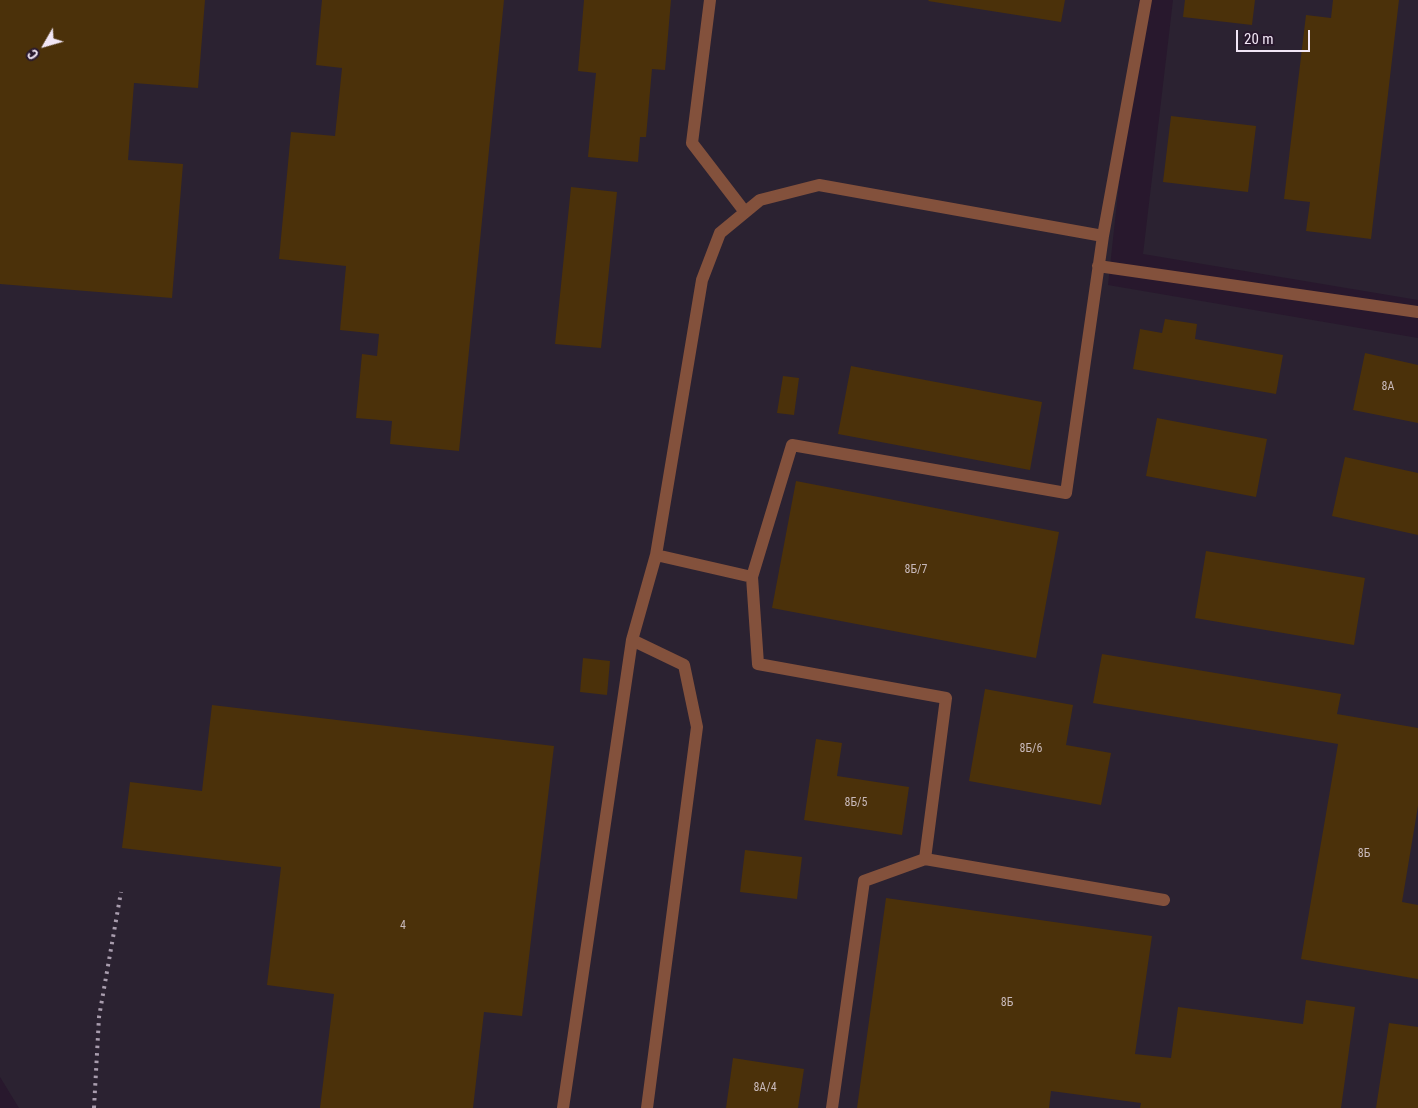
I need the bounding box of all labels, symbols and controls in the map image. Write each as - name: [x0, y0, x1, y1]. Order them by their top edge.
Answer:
- north arrow: [20, 20, 70, 70]
- scale bar: [1238, 20, 1312, 52]
- text: 20 m: [1244, 30, 1274, 48]
- text: С: [24, 46, 42, 62]
- house number: 8А: [1382, 380, 1394, 394]
- house number: 8Б/7: [905, 563, 927, 577]
- house number: 8Б/6: [1020, 742, 1042, 756]
- house number: 8Б/5: [845, 796, 867, 810]
- house number: 8Б: [1358, 847, 1370, 861]
- house number: 4: [400, 919, 406, 933]
- house number: 8Б: [1001, 996, 1013, 1010]
- house number: 8А/4: [753, 1081, 777, 1095]

